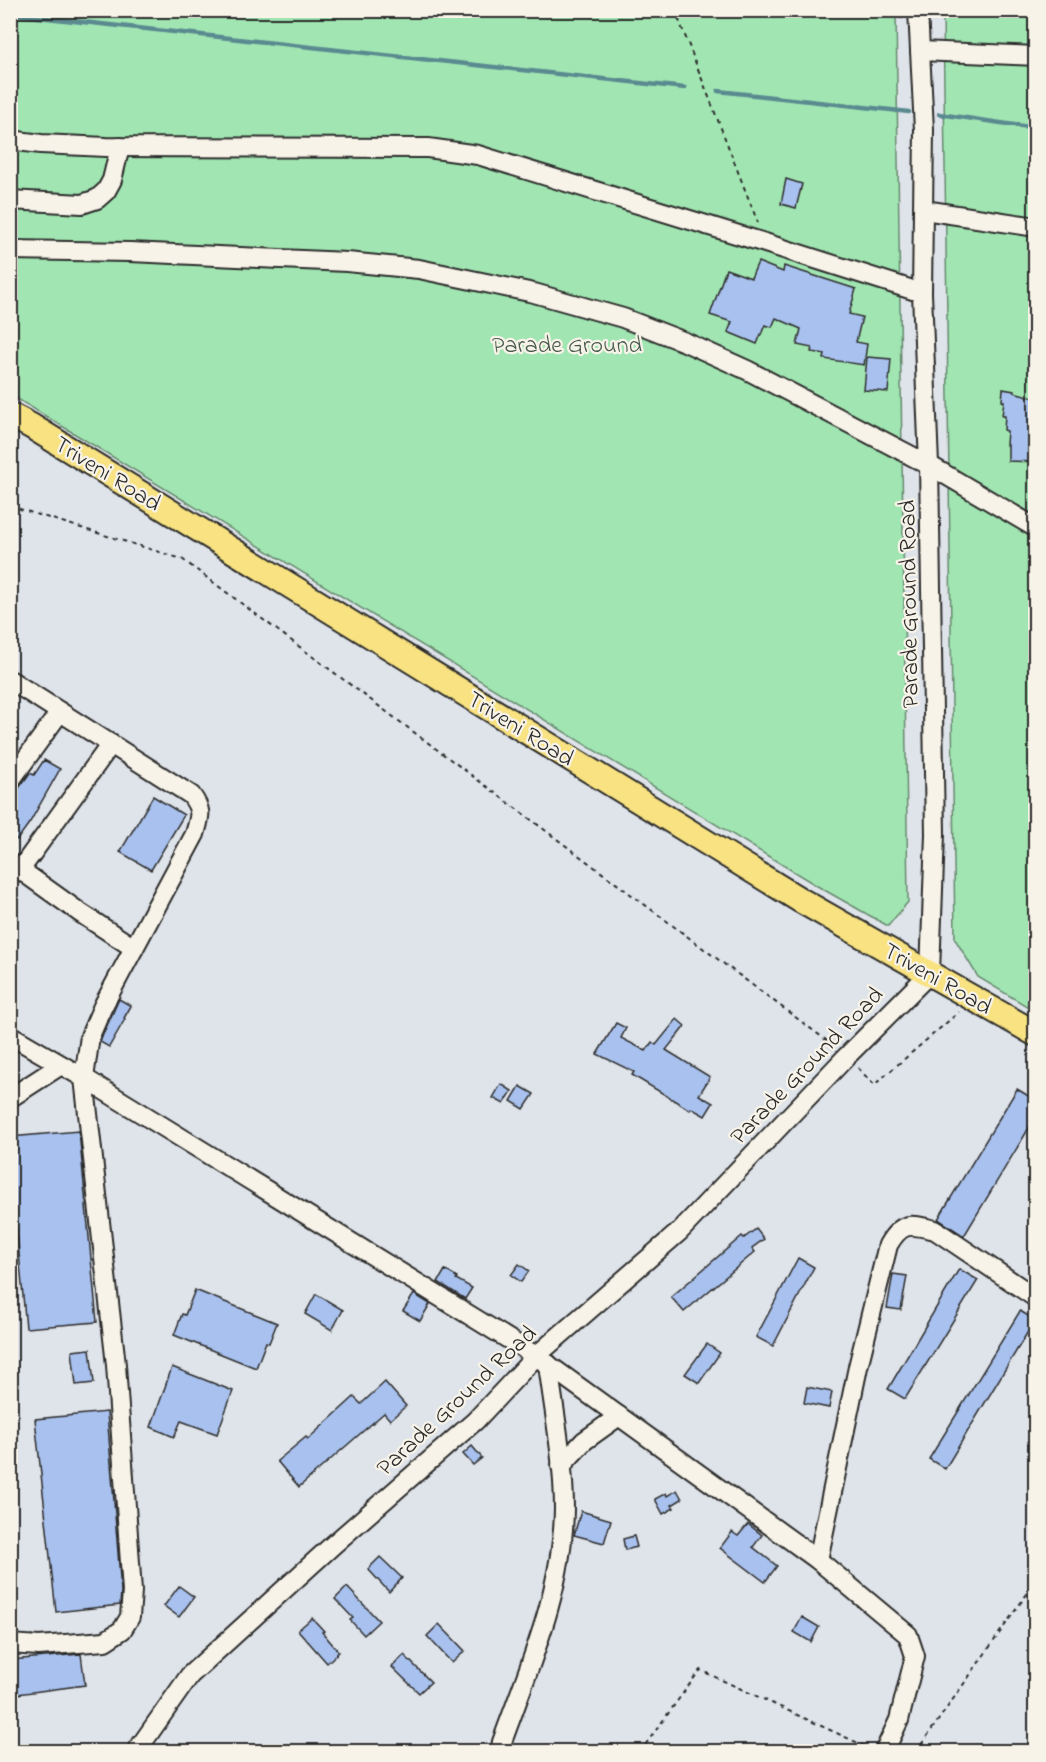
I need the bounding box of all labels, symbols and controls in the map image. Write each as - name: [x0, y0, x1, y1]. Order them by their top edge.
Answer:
- park label: Parade Ground: [492, 329, 643, 364]
- street label: Triveni Road: [46, 428, 168, 522]
- street label: Parade Ground Road: [891, 499, 930, 708]
- street label: Triveni Road: [459, 683, 581, 777]
- street label: Triveni Road: [876, 935, 998, 1026]
- street label: Parade Ground Road: [723, 979, 893, 1154]
- street label: Parade Ground Road: [370, 1318, 546, 1486]

